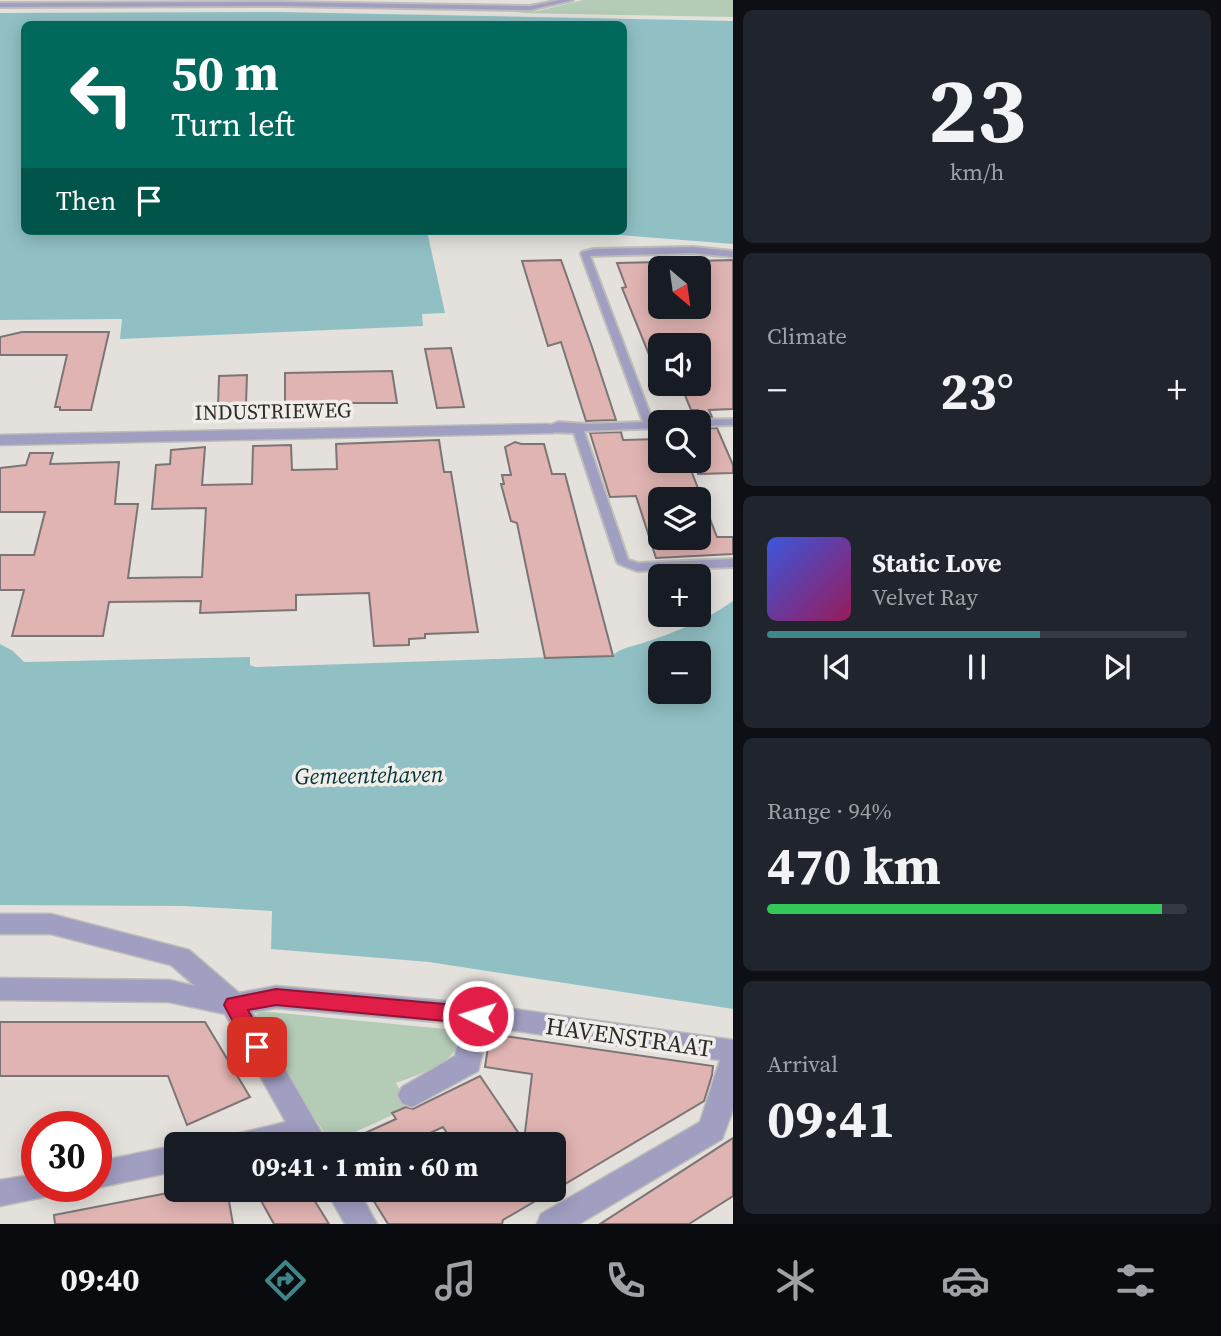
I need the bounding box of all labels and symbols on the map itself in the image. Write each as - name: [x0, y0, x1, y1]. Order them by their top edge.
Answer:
- north arrow: [648, 256, 710, 318]
- street label: INDUSTRIEWEG: [194, 395, 352, 427]
- water label: Gemeentehaven: [294, 758, 444, 792]
- position arrow: [441, 979, 515, 1053]
- street label: HAVENSTRAAT: [544, 1009, 715, 1065]
- pin: [227, 1017, 287, 1077]
- speed limit sign: 30: [21, 1111, 112, 1202]

